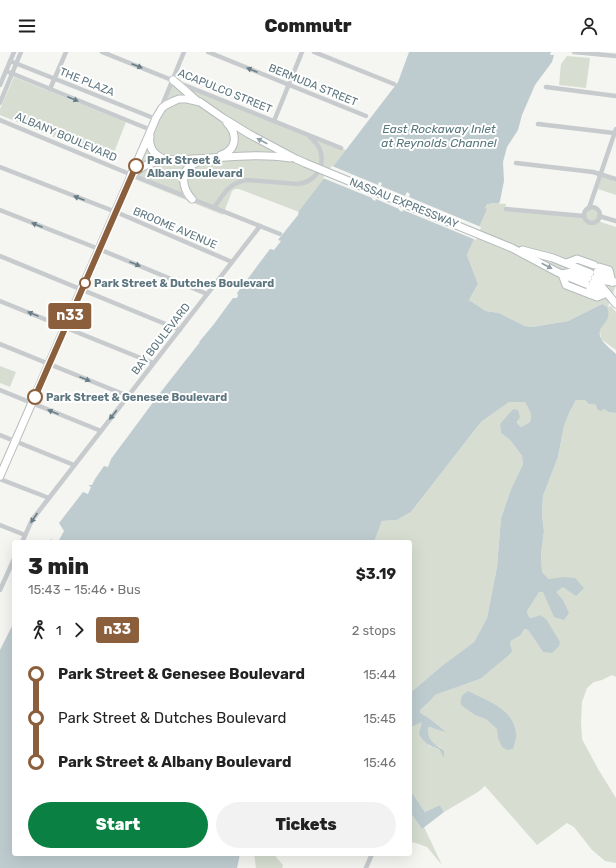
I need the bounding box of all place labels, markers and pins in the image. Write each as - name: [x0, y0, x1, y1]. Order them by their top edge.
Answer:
- place label: Park Street & Albany Boulevard: [147, 154, 243, 180]
- marker: Park Street & Albany Boulevard: [128, 158, 144, 174]
- marker: Park Street & Dutches Boulevard: [79, 277, 91, 289]
- place label: Park Street & Dutches Boulevard: [94, 277, 274, 290]
- marker: Park Street & Genesee Boulevard: [27, 389, 43, 405]
- place label: Park Street & Genesee Boulevard: [46, 391, 227, 404]

